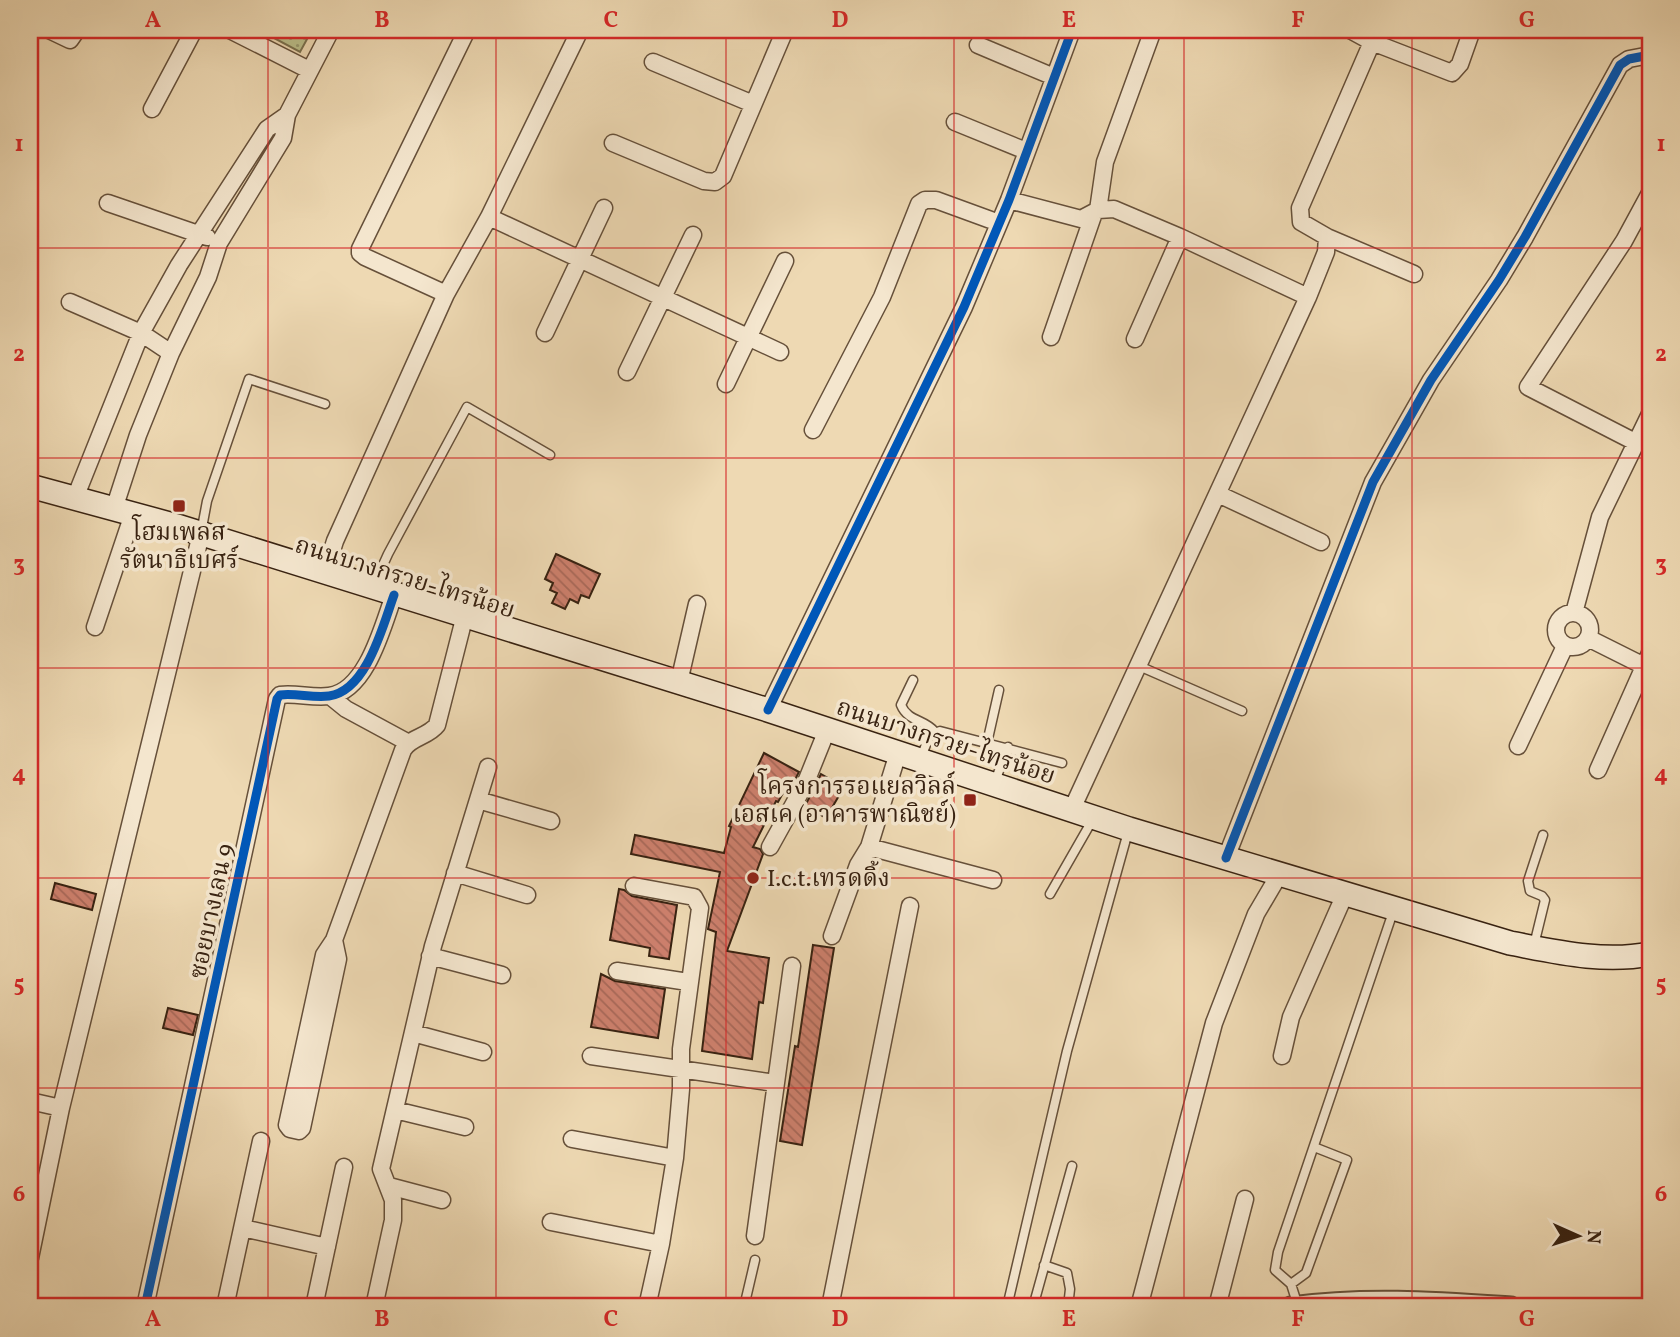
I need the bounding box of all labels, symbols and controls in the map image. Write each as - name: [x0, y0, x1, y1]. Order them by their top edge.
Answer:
- text: A: [145, 5, 161, 37]
- text: B: [374, 5, 390, 37]
- text: C: [604, 5, 618, 37]
- text: D: [832, 5, 849, 37]
- text: E: [1062, 5, 1076, 37]
- text: F: [1291, 5, 1305, 37]
- text: G: [1519, 5, 1535, 37]
- text: 1: [14, 129, 24, 161]
- text: 1: [1656, 129, 1666, 161]
- text: 2: [13, 339, 25, 371]
- text: 2: [1655, 339, 1667, 371]
- marker: โฮมเพลส รัตนาธิเบศร์: [171, 498, 187, 514]
- place label: โฮมเพลส รัตนาธิเบศร์: [120, 514, 239, 579]
- street label: ถนนบางกรวย-ไทรน้อย: [290, 526, 519, 629]
- text: 3: [13, 549, 25, 581]
- text: 3: [1655, 549, 1667, 581]
- street label: ถนนบางกรวย-ไทรน้อย: [832, 689, 1060, 794]
- text: 4: [12, 759, 26, 791]
- text: 4: [1654, 759, 1668, 791]
- place label: โครงการรอแยลวิลล์ เอสเค (อาคารพาณิชย์): [733, 768, 956, 833]
- marker: โครงการรอแยลวิลล์ เอสเค (อาคารพาณิชย์): [962, 792, 978, 808]
- street label: ซอยบางเลน 9: [182, 841, 244, 982]
- place label: I.c.t.เทรดดิ้ง: [767, 860, 890, 897]
- marker: I.c.t.เทรดดิ้ง: [745, 870, 761, 886]
- text: 5: [13, 969, 25, 1001]
- text: 5: [1655, 969, 1667, 1001]
- text: 6: [13, 1179, 25, 1211]
- text: 6: [1655, 1179, 1667, 1211]
- north arrow: [1544, 1200, 1614, 1270]
- text: N: [1580, 1229, 1606, 1245]
- text: A: [145, 1304, 161, 1336]
- text: B: [374, 1304, 390, 1336]
- text: C: [604, 1304, 618, 1336]
- text: D: [832, 1304, 849, 1336]
- text: E: [1062, 1304, 1076, 1336]
- text: F: [1291, 1304, 1305, 1336]
- text: G: [1519, 1304, 1535, 1336]

